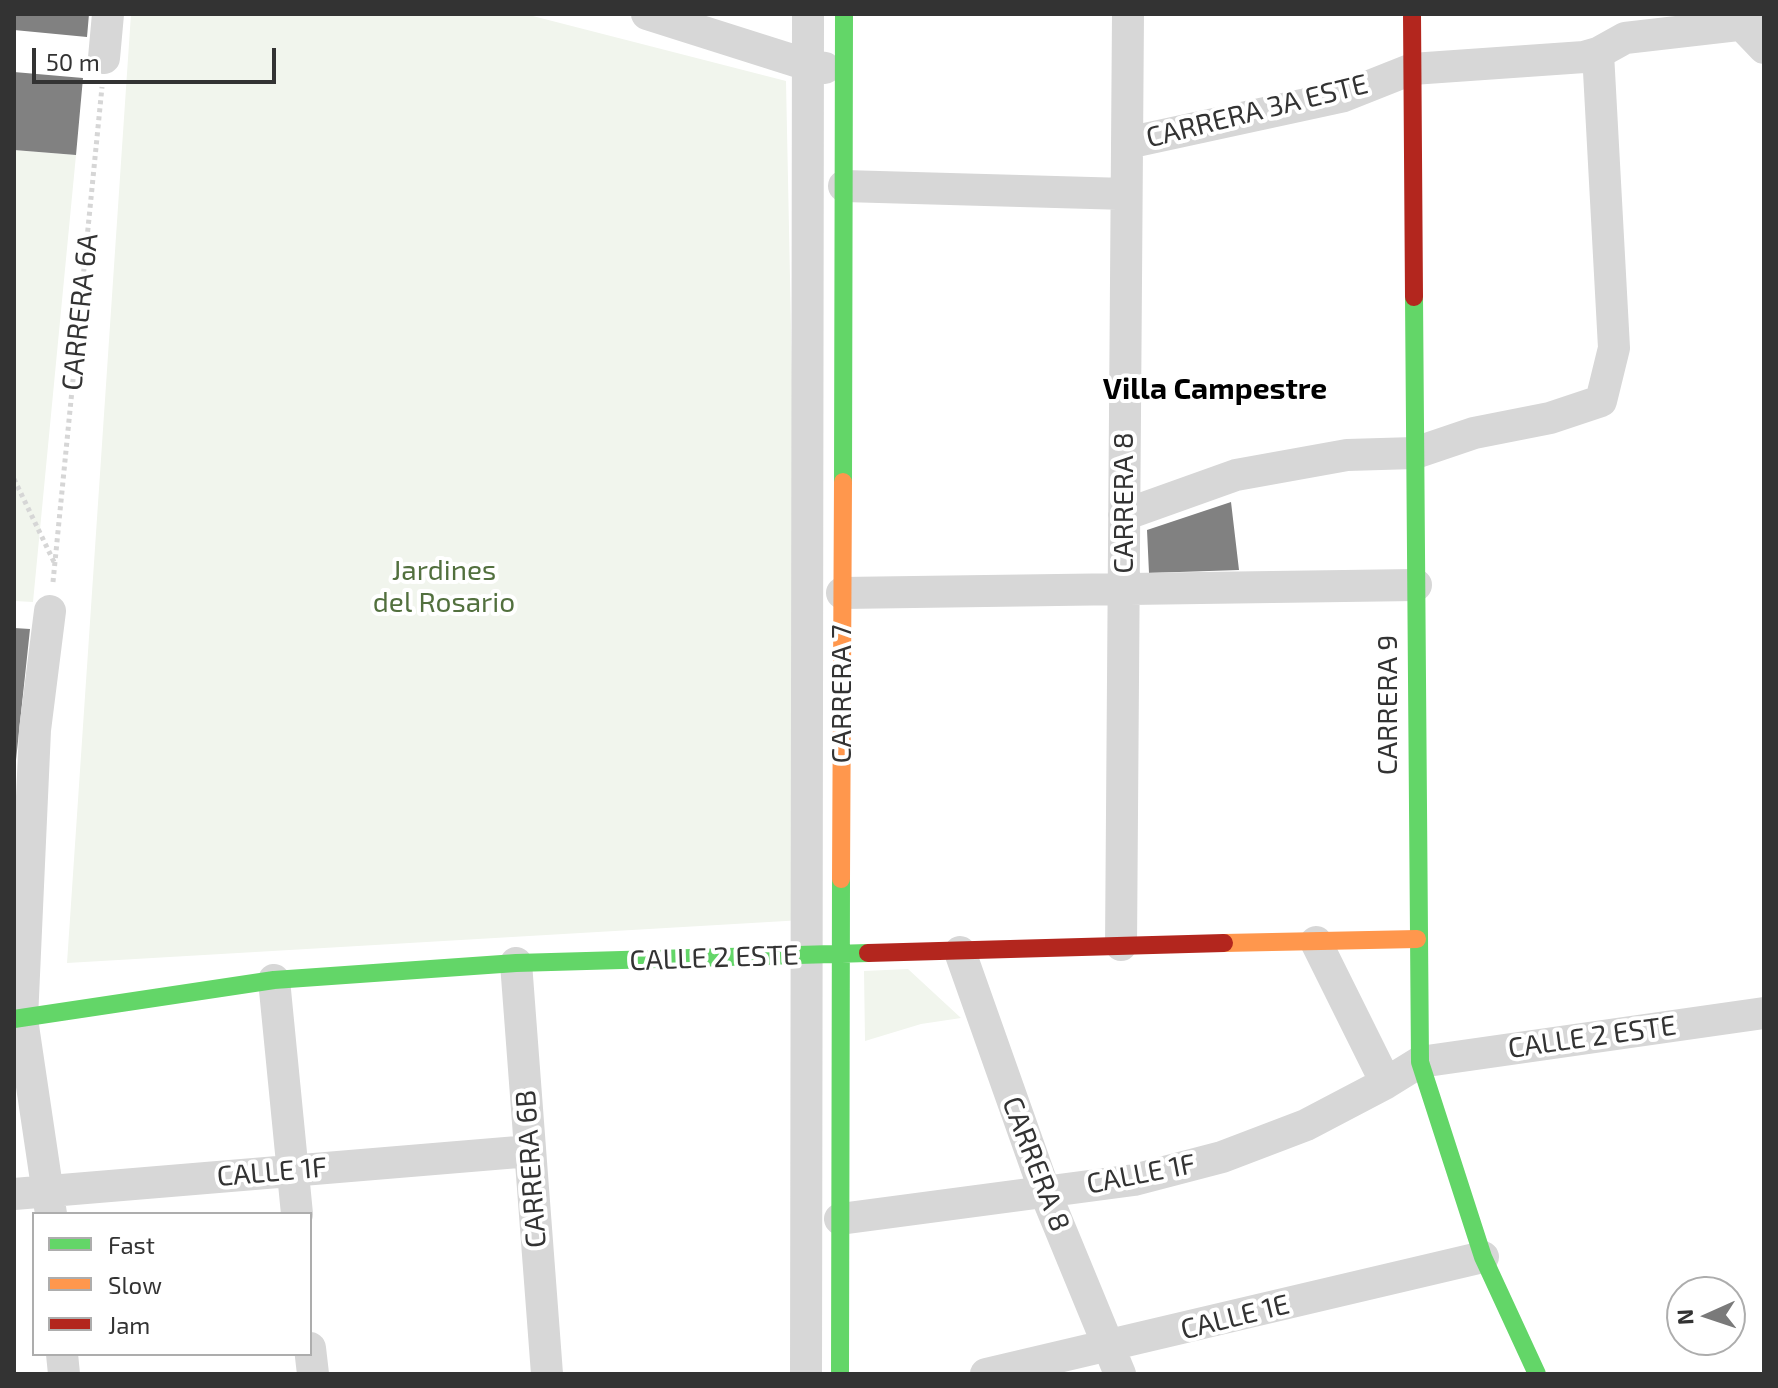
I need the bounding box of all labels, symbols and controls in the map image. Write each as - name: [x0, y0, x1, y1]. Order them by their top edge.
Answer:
- scale bar: [36, 32, 280, 82]
- text: 50 m: [46, 47, 100, 76]
- street label: CARRERA 3A ESTE: [1143, 67, 1371, 155]
- street label: CARRERA 6A: [55, 232, 105, 392]
- district label: Villa Campestre: [1103, 371, 1327, 407]
- street label: CARRERA 8: [1107, 432, 1141, 574]
- park label: Jardines del Rosario: [373, 554, 515, 620]
- street label: CARRERA 7: [825, 625, 859, 763]
- street label: CARRERA 9: [1371, 635, 1405, 775]
- street label: CALLE 2 ESTE: [629, 938, 799, 978]
- street label: CALLE 2 ESTE: [1506, 1009, 1678, 1065]
- street label: CARRERA 6B: [509, 1089, 553, 1249]
- street label: CARRERA 8: [995, 1092, 1077, 1236]
- street label: CALLE 1F: [1084, 1147, 1198, 1201]
- street label: CALLE 1F: [216, 1150, 328, 1194]
- legend: [32, 1212, 312, 1356]
- text: Fast: [108, 1230, 155, 1259]
- text: Slow: [108, 1270, 162, 1299]
- north arrow: [1666, 1276, 1746, 1356]
- street label: CALLE 1E: [1177, 1287, 1293, 1347]
- text: N: [1671, 1309, 1697, 1326]
- text: Jam: [108, 1310, 150, 1339]

